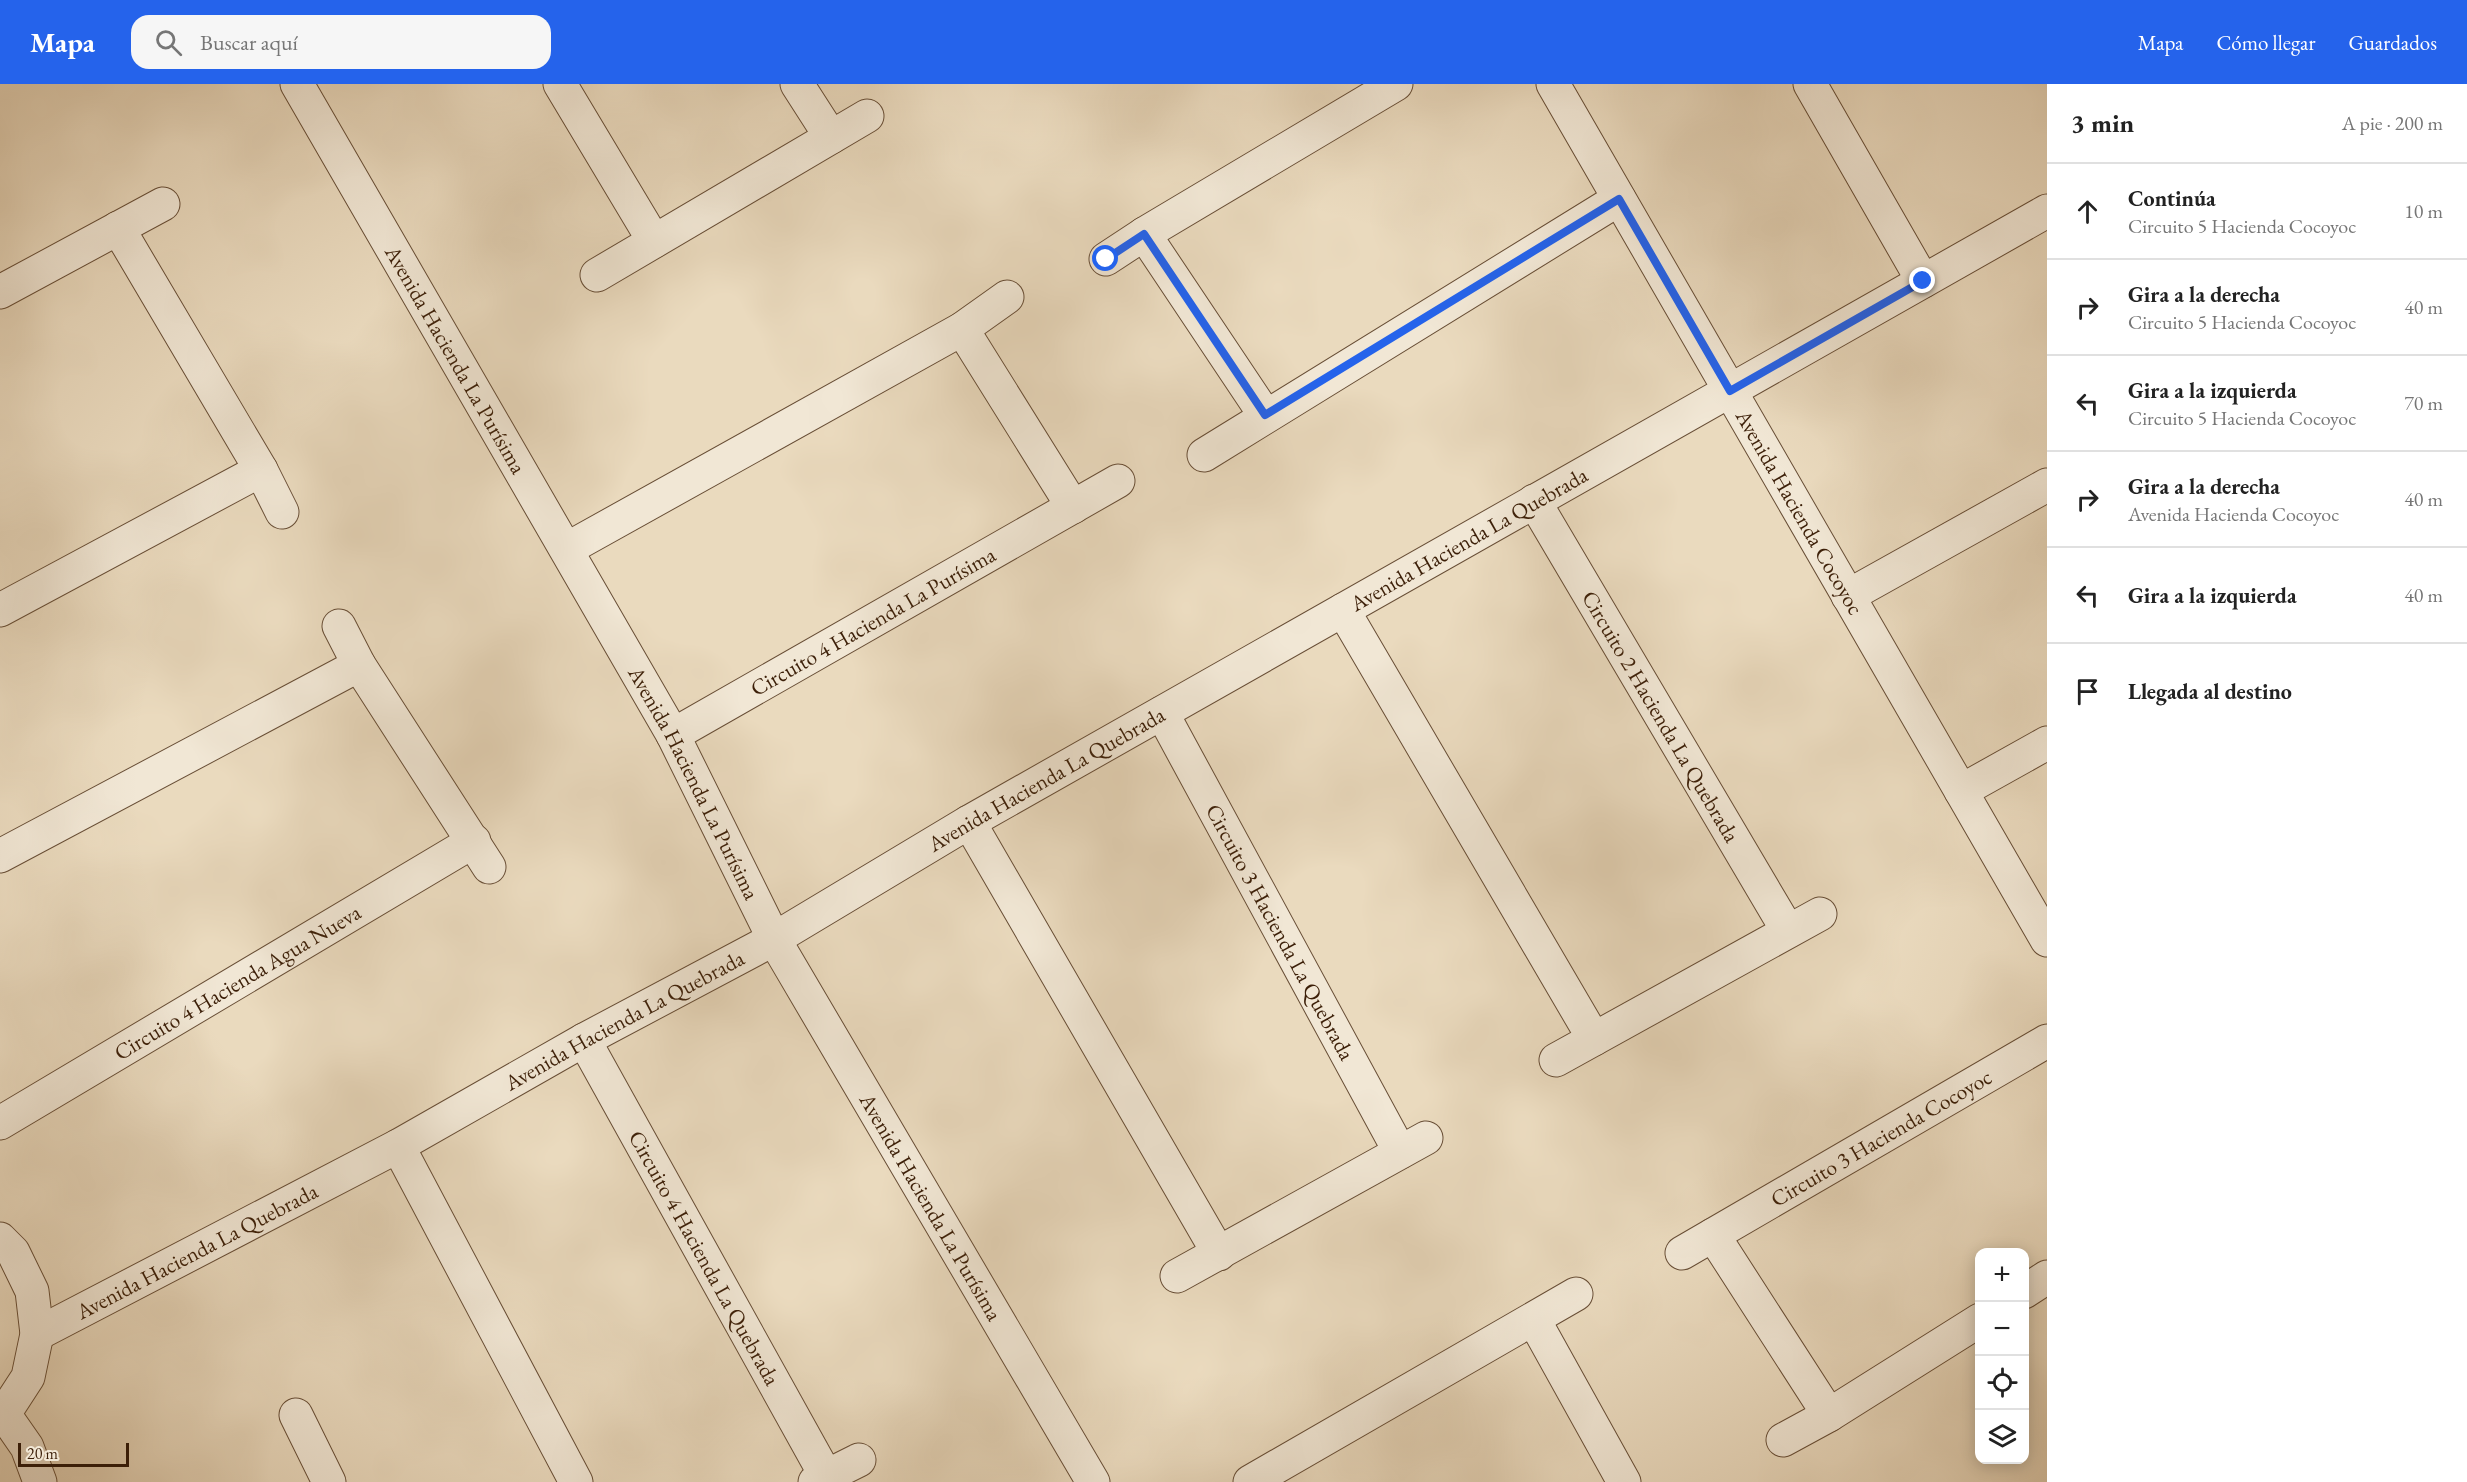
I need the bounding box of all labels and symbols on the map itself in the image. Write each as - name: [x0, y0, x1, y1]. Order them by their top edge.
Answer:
- street label: Avenida Hacienda La Purísima: [378, 239, 534, 479]
- route start: [1092, 245, 1118, 271]
- route end: [1909, 267, 1935, 293]
- street label: Avenida Hacienda Cocoyoc: [1729, 403, 1871, 620]
- street label: Avenida Hacienda La Quebrada: [1344, 460, 1593, 618]
- street label: Circuito 4 Hacienda La Purísima: [745, 539, 1001, 702]
- street label: Circuito 2 Hacienda La Quebrada: [1576, 585, 1747, 848]
- street label: Avenida Hacienda La Purísima: [621, 660, 767, 905]
- street label: Avenida Hacienda La Quebrada: [921, 699, 1170, 859]
- street label: Circuito 3 Hacienda La Quebrada: [1199, 799, 1362, 1065]
- street label: Circuito 4 Hacienda Agua Nueva: [108, 897, 366, 1067]
- street label: Avenida Hacienda La Quebrada: [498, 943, 749, 1097]
- street label: Circuito 3 Hacienda Cocoyoc: [1765, 1062, 1997, 1213]
- street label: Avenida Hacienda La Purísima: [853, 1087, 1010, 1326]
- street label: Circuito 4 Hacienda La Quebrada: [622, 1125, 787, 1391]
- street label: Avenida Hacienda La Quebrada: [70, 1176, 323, 1326]
- scale bar: [18, 1440, 129, 1468]

